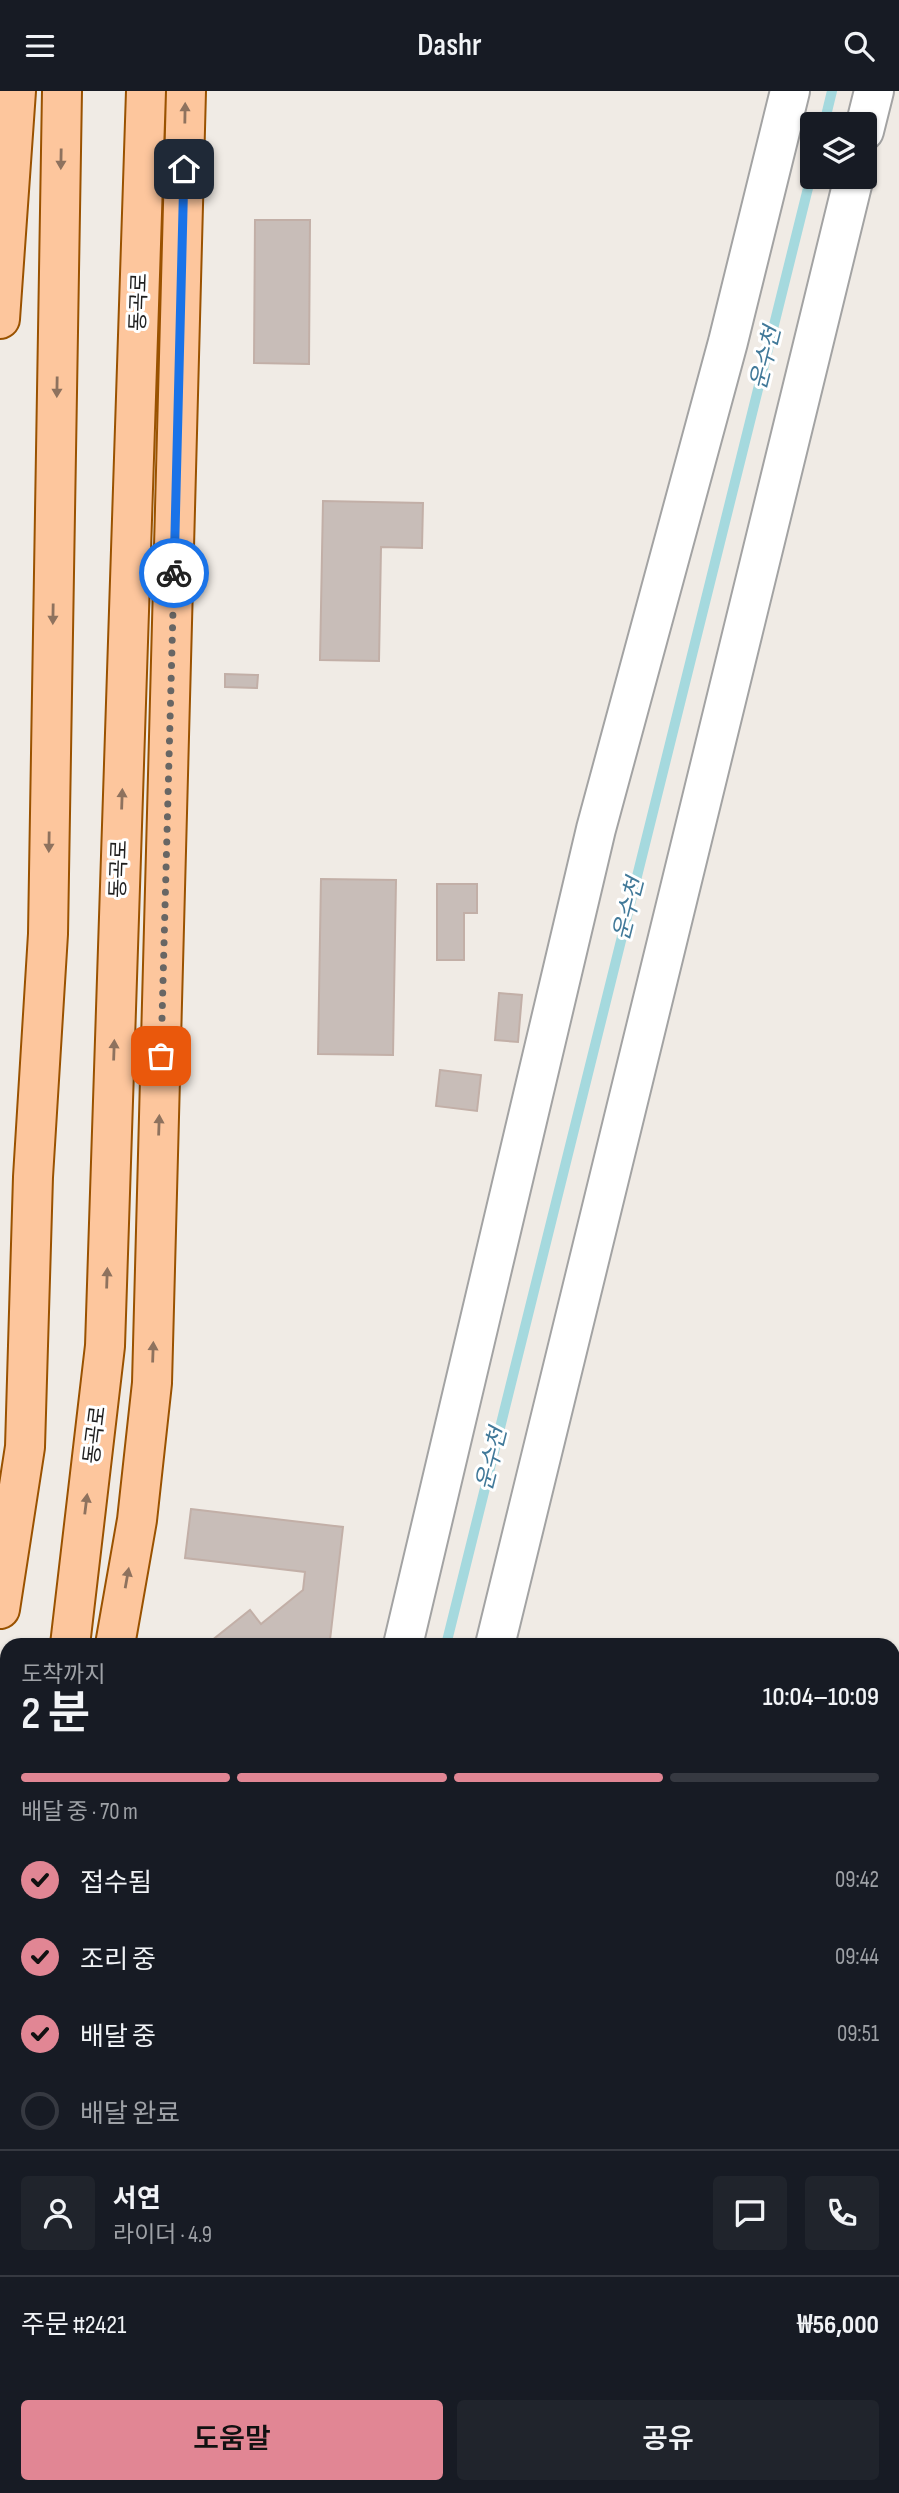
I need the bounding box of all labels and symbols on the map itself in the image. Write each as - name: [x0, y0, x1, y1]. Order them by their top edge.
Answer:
- one-way arrow: [180, 102, 191, 124]
- pin: [154, 139, 214, 199]
- one-way arrow: [55, 148, 67, 170]
- street label: 동곡로: [125, 273, 153, 331]
- water label: 운수천: [745, 321, 788, 392]
- one-way arrow: [51, 376, 63, 398]
- courier: [139, 538, 209, 608]
- one-way arrow: [47, 603, 59, 625]
- one-way arrow: [116, 787, 127, 809]
- one-way arrow: [43, 831, 55, 853]
- street label: 동곡로: [105, 840, 133, 898]
- water label: 운수천: [608, 872, 651, 943]
- pin: [131, 1026, 191, 1086]
- one-way arrow: [108, 1039, 119, 1061]
- one-way arrow: [153, 1113, 165, 1135]
- one-way arrow: [101, 1267, 113, 1289]
- one-way arrow: [147, 1341, 158, 1363]
- street label: 동곡로: [79, 1405, 111, 1465]
- water label: 운수천: [471, 1422, 514, 1493]
- one-way arrow: [81, 1493, 92, 1515]
- one-way arrow: [121, 1567, 132, 1589]

